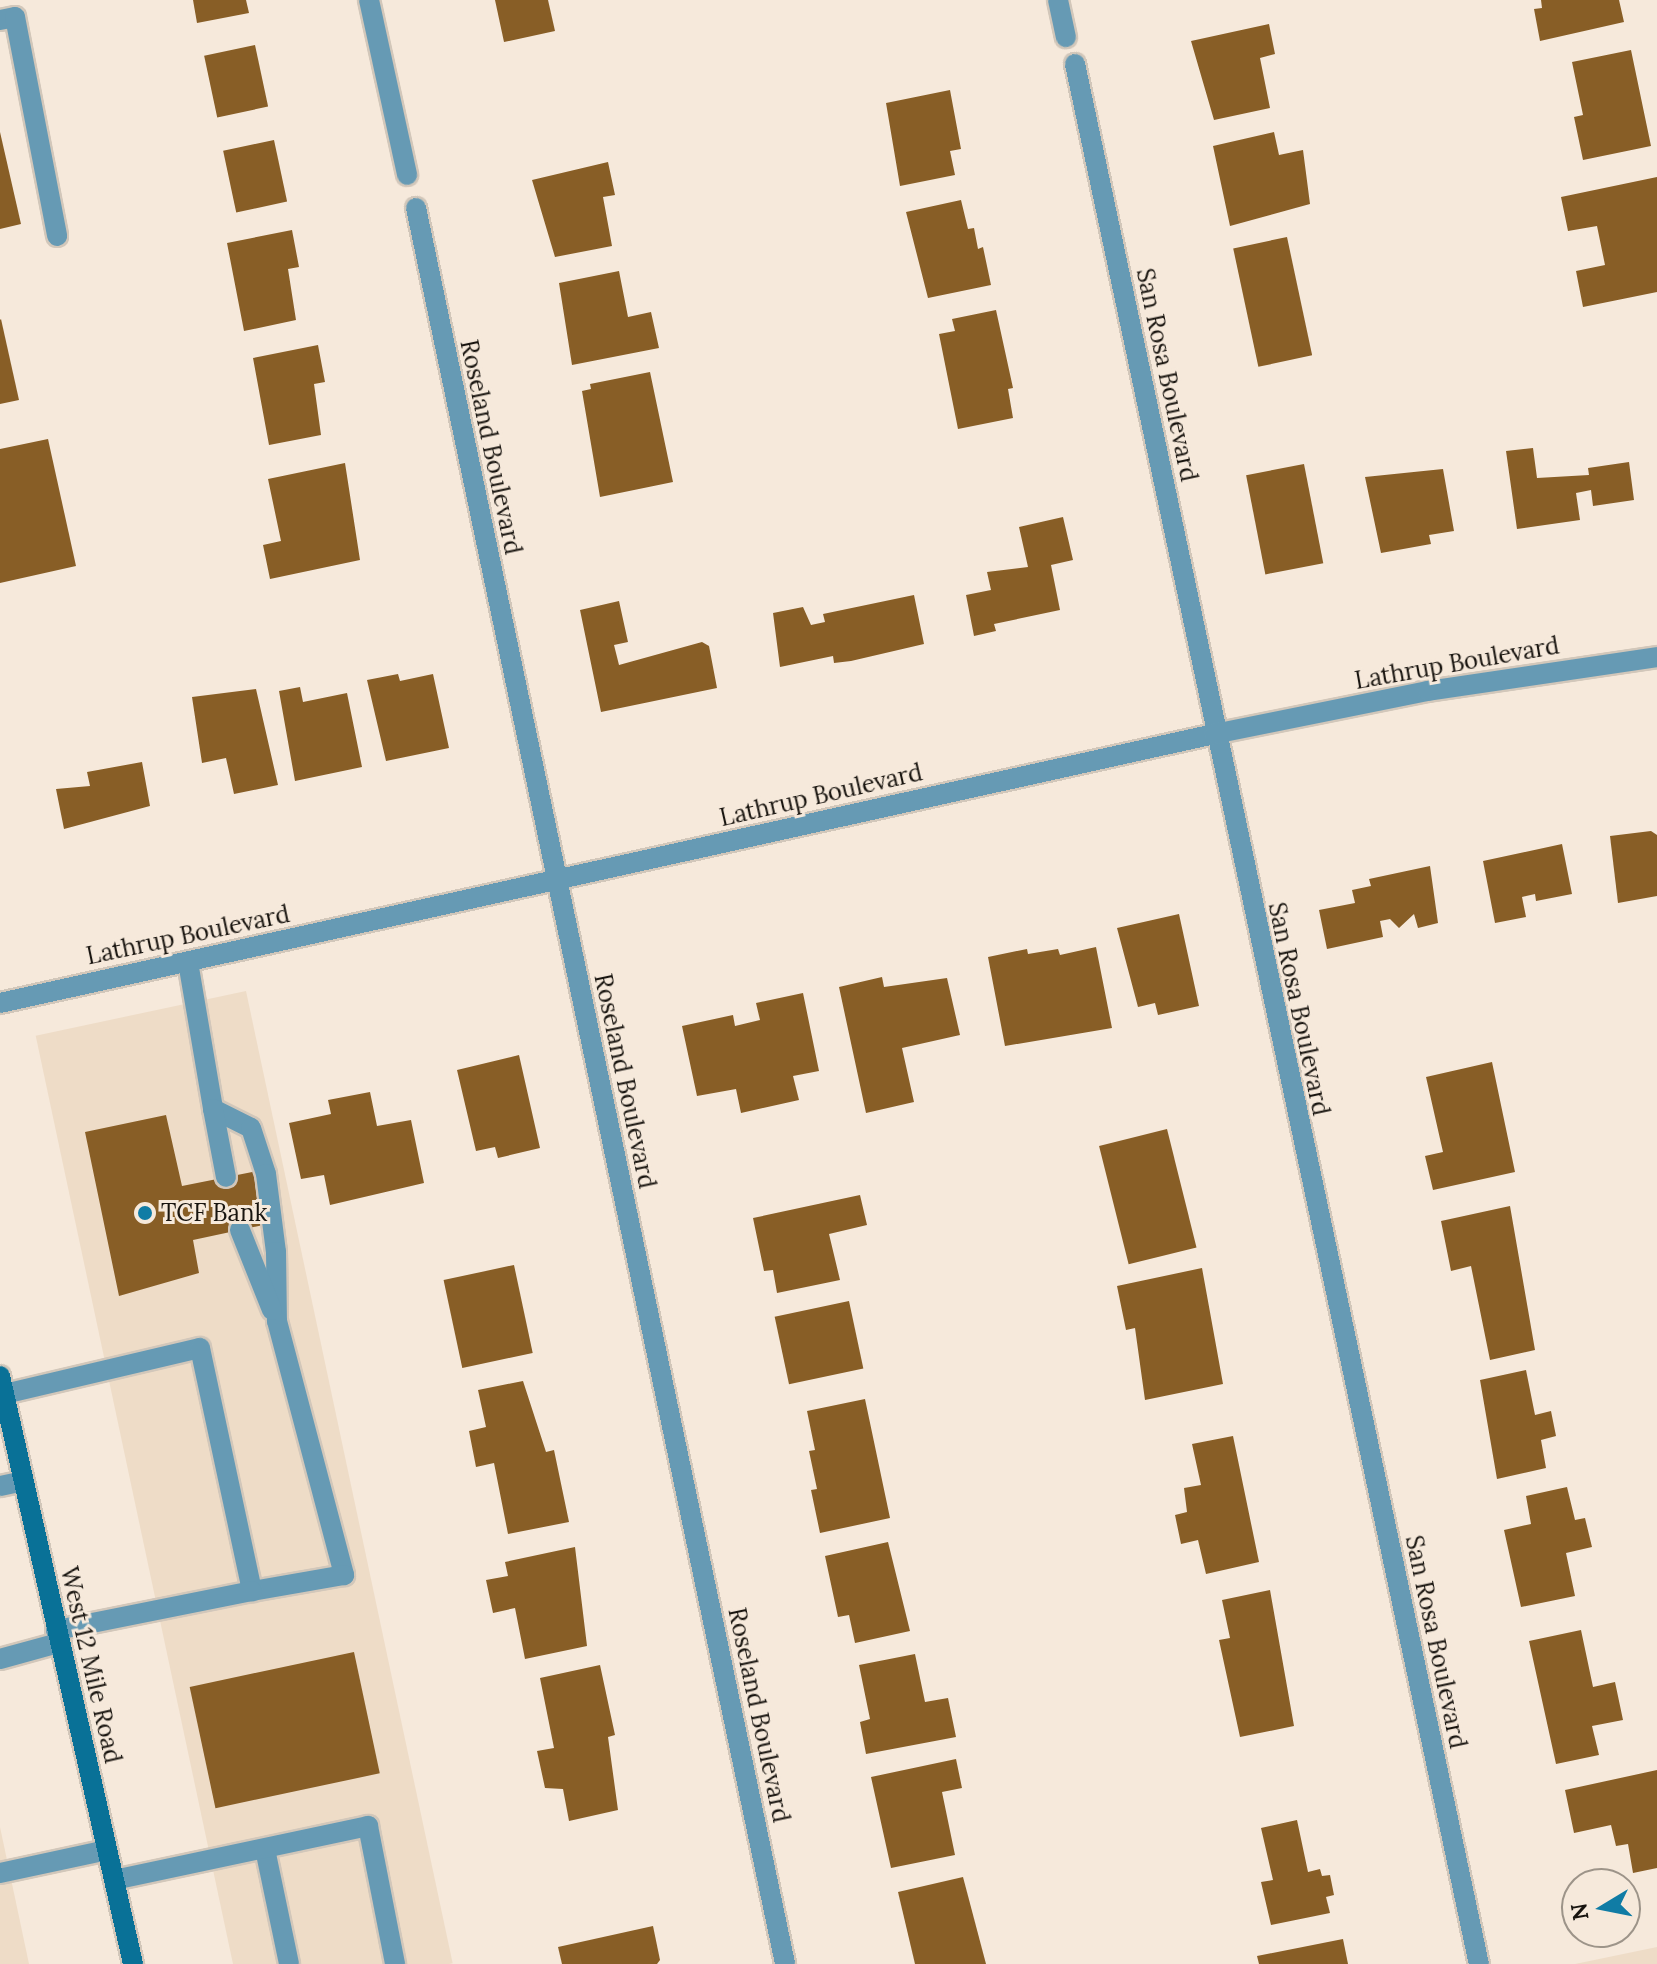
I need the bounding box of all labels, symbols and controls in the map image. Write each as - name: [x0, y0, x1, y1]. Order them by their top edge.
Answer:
- street label: San Rosa Boulevard: [1130, 266, 1204, 484]
- street label: Roseland Boulevard: [454, 337, 528, 557]
- street label: Lathrup Boulevard: [1352, 631, 1562, 695]
- street label: Lathrup Boulevard: [717, 758, 925, 832]
- street label: Lathrup Boulevard: [84, 899, 292, 971]
- street label: San Rosa Boulevard: [1262, 900, 1336, 1118]
- street label: Roseland Boulevard: [588, 971, 662, 1191]
- place label: TCF Bank: [161, 1199, 267, 1227]
- marker: TCF Bank: [136, 1204, 154, 1222]
- street label: San Rosa Boulevard: [1399, 1533, 1473, 1751]
- street label: West 12 Mile Road: [54, 1564, 128, 1766]
- street label: Roseland Boulevard: [722, 1605, 796, 1825]
- north arrow: [1561, 1868, 1641, 1948]
- text: N: [1564, 1901, 1595, 1923]

